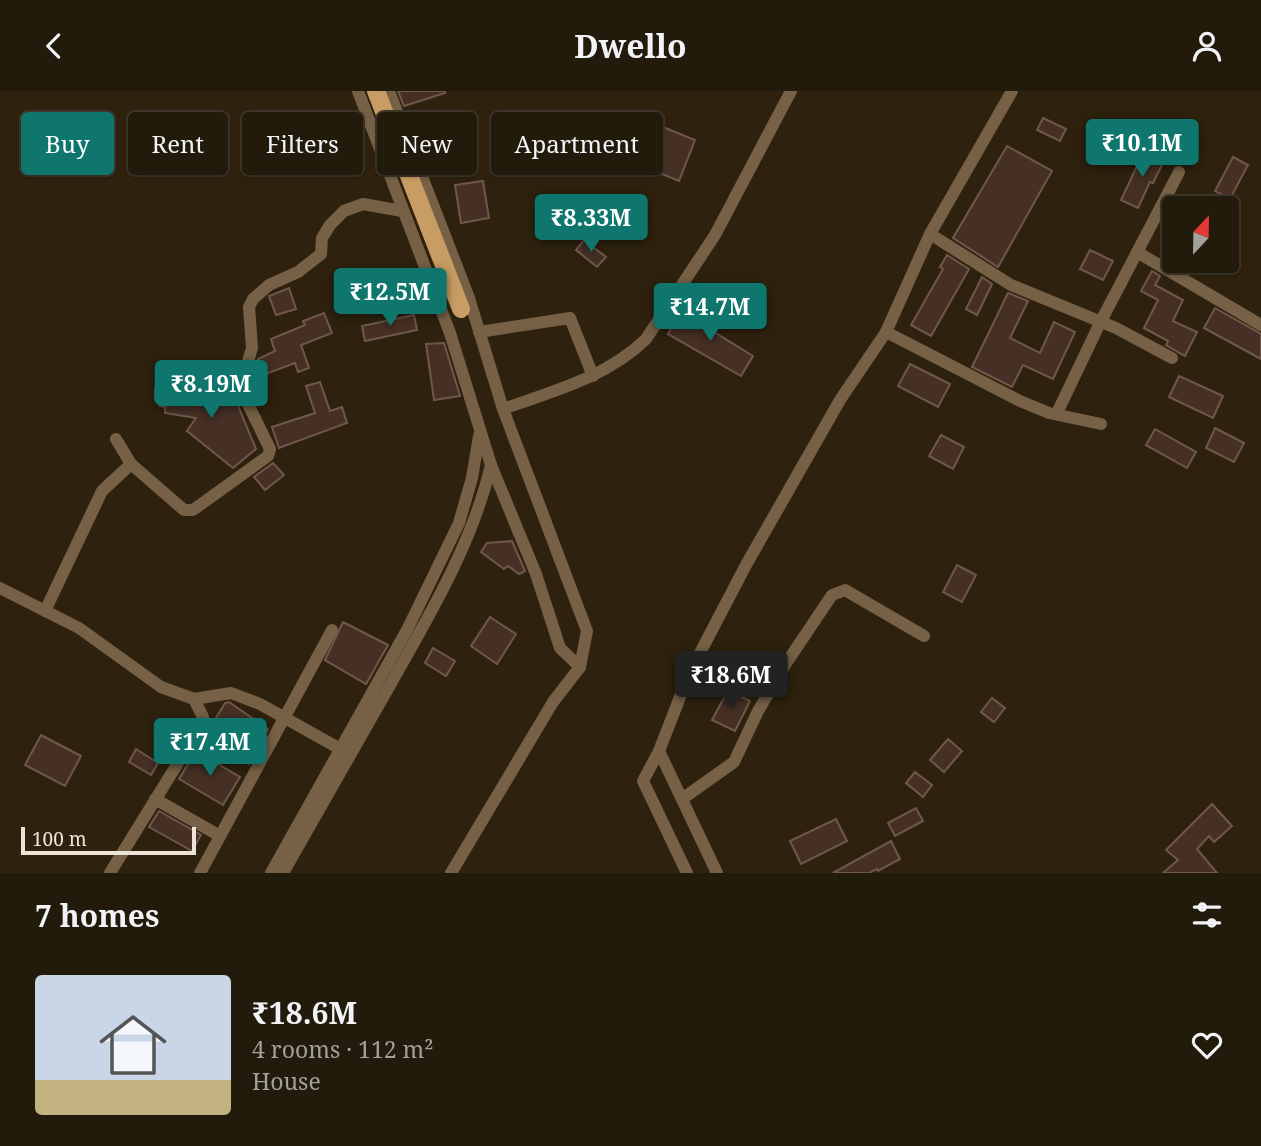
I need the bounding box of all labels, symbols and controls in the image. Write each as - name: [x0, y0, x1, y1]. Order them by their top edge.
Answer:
- text: Dwello: [574, 24, 687, 67]
- icon: back: [35, 27, 73, 65]
- icon: person: [1188, 27, 1226, 65]
- chip: Buy: [21, 112, 114, 175]
- chip: Rent: [128, 112, 228, 175]
- chip: Filters: [242, 112, 363, 175]
- chip: New: [377, 112, 477, 175]
- chip: Apartment: [491, 112, 663, 175]
- pin: ₹10.1M: [1085, 119, 1199, 179]
- text: ₹10.1M: [1102, 126, 1182, 158]
- pin: ₹8.33M: [534, 195, 648, 254]
- north arrow: [1162, 196, 1239, 273]
- map controls: [1162, 196, 1239, 273]
- text: ₹8.33M: [551, 201, 631, 233]
- pin: ₹12.5M: [333, 268, 447, 328]
- text: ₹12.5M: [350, 275, 430, 307]
- pin: ₹14.7M: [653, 283, 767, 343]
- text: ₹14.7M: [670, 290, 750, 322]
- pin: ₹8.19M: [154, 361, 268, 420]
- text: ₹8.19M: [171, 367, 251, 399]
- pin: ₹18.6M: [674, 651, 788, 711]
- text: ₹18.6M: [691, 658, 771, 690]
- pin: ₹17.4M: [153, 719, 267, 778]
- text: ₹17.4M: [170, 725, 250, 757]
- scale bar: [21, 824, 196, 856]
- text: 100 m: [32, 826, 87, 852]
- text: 7 homes: [35, 895, 159, 936]
- icon: filters: [1188, 896, 1226, 934]
- text: ₹18.6M: [252, 992, 357, 1033]
- icon: home: [91, 1003, 175, 1087]
- icon: heart: [1188, 1026, 1226, 1064]
- text: 4 rooms · 112 m²: [252, 1033, 434, 1065]
- text: House: [252, 1065, 321, 1097]

